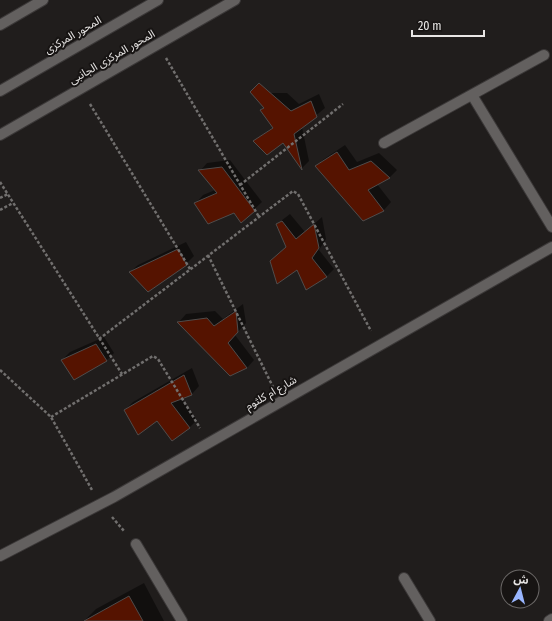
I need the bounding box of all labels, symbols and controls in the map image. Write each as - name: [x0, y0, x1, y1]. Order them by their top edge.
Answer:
- scale bar: [412, 12, 484, 38]
- street label: المحور المركزى: [42, 13, 104, 57]
- text: 20 m: [418, 19, 442, 33]
- street label: المحور المركزى الجانبى: [67, 27, 157, 87]
- street label: شارع ام كلثوم: [243, 373, 300, 414]
- north arrow: [500, 569, 540, 609]
- text: ش: [513, 572, 529, 587]

